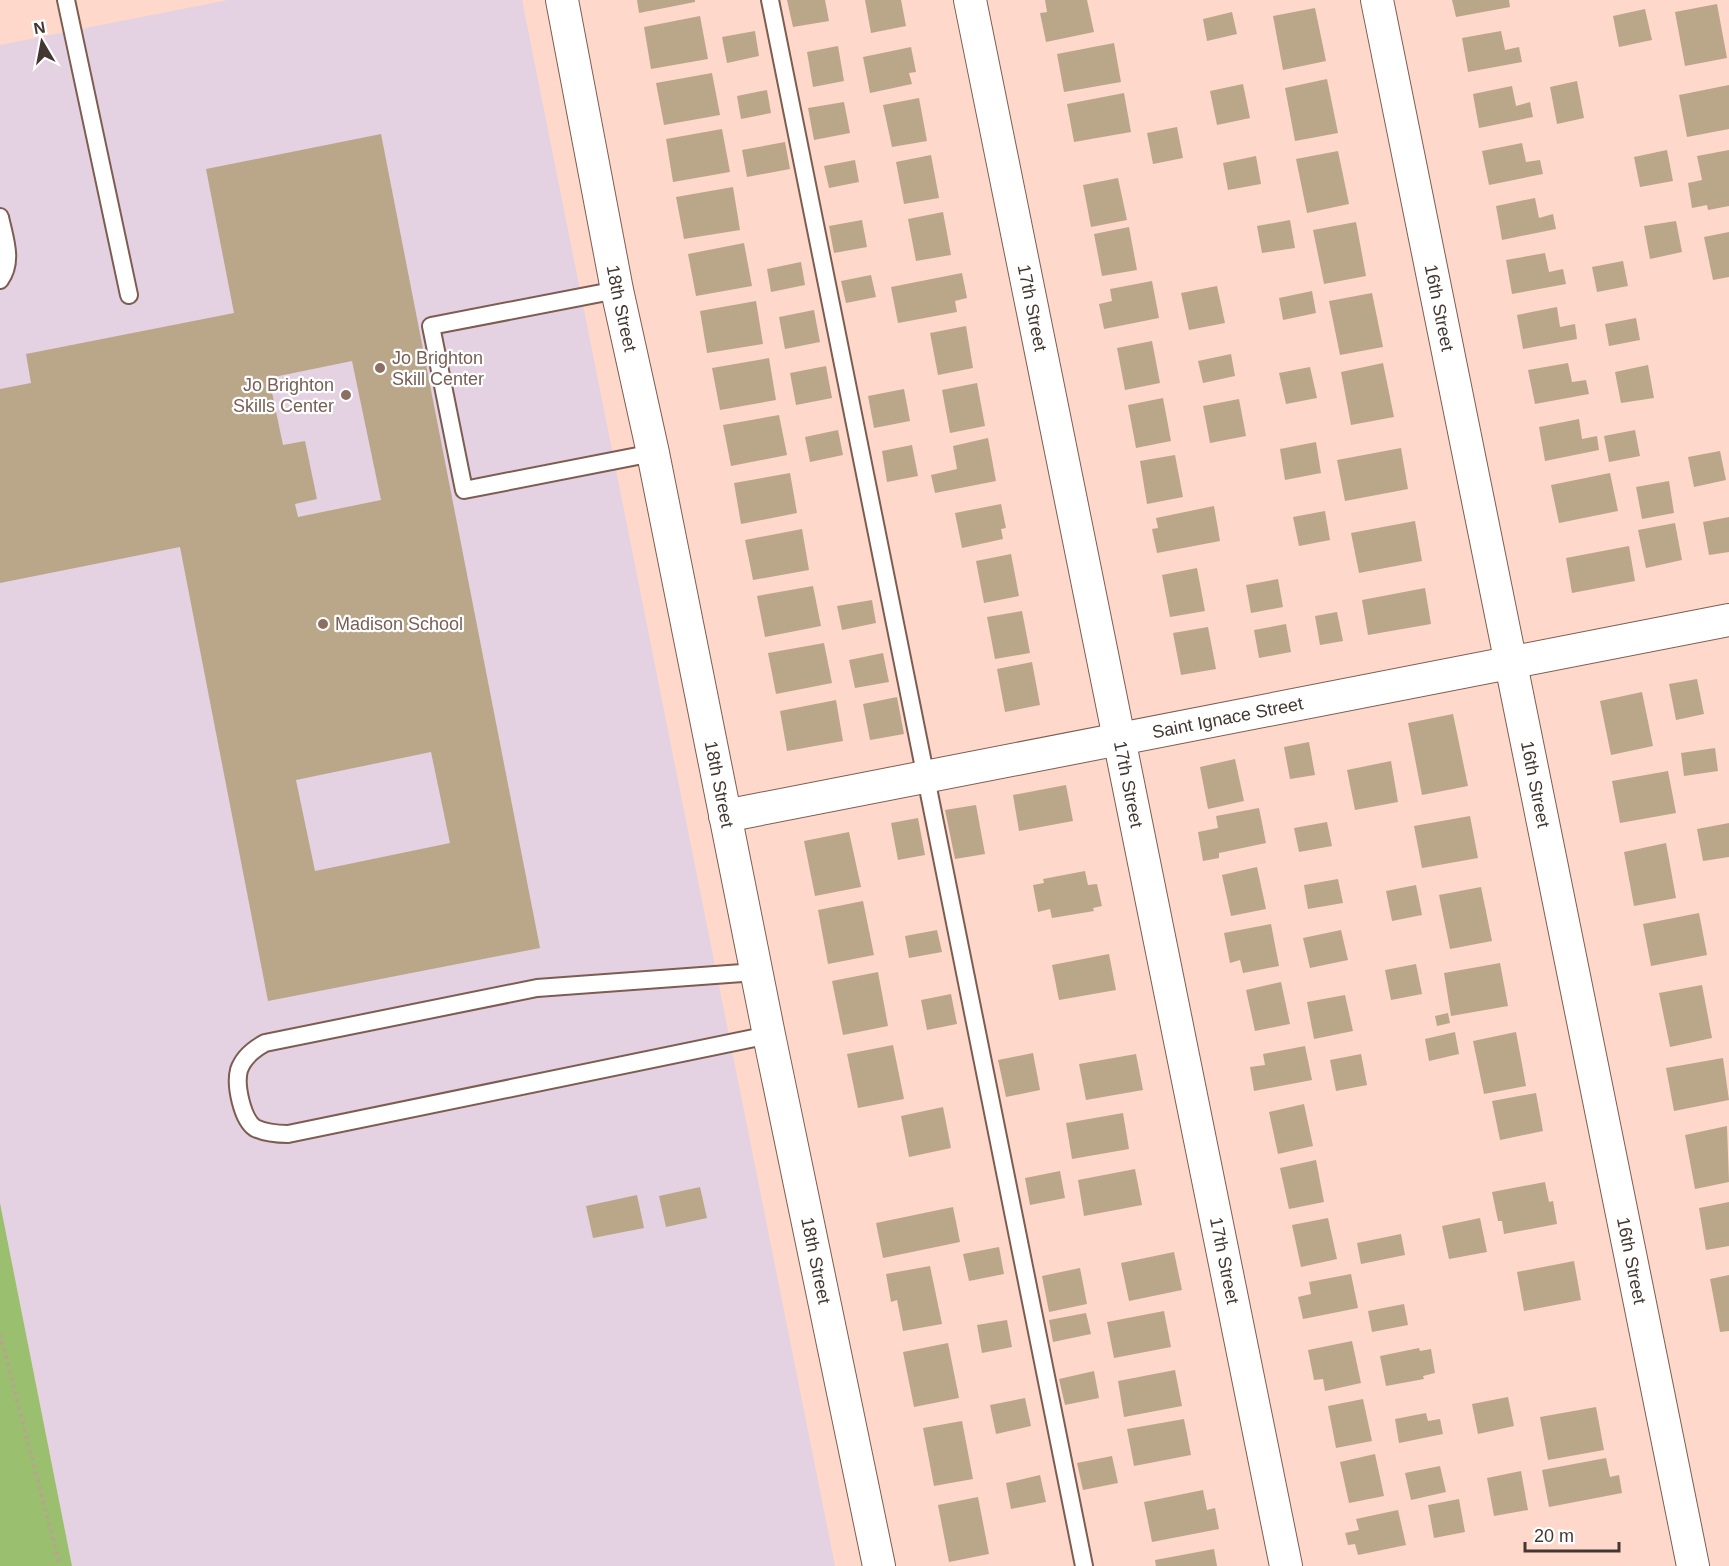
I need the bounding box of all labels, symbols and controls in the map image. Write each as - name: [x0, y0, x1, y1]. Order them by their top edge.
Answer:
- north arrow: [12, 12, 72, 72]
- text: N: [32, 18, 47, 37]
- street label: 18th Street: [602, 263, 640, 354]
- street label: 17th Street: [1014, 263, 1051, 353]
- street label: 16th Street: [1421, 263, 1458, 353]
- place label: Jo Brighton Skill Center: [392, 348, 484, 389]
- marker: Jo Brighton Skill Center: [373, 361, 387, 375]
- place label: Jo Brighton Skills Center: [233, 375, 334, 416]
- marker: Jo Brighton Skills Center: [339, 388, 353, 402]
- place label: Madison School: [335, 614, 463, 634]
- marker: Madison School: [316, 617, 330, 631]
- street label: Saint Ignace Street: [1150, 693, 1305, 742]
- street label: 18th Street: [701, 739, 737, 830]
- street label: 17th Street: [1110, 739, 1147, 829]
- street label: 16th Street: [1517, 739, 1554, 829]
- street label: 18th Street: [797, 1215, 834, 1306]
- street label: 17th Street: [1206, 1215, 1243, 1306]
- street label: 16th Street: [1613, 1215, 1650, 1306]
- scale bar: [1525, 1515, 1620, 1553]
- text: 20 m: [1534, 1526, 1574, 1546]

